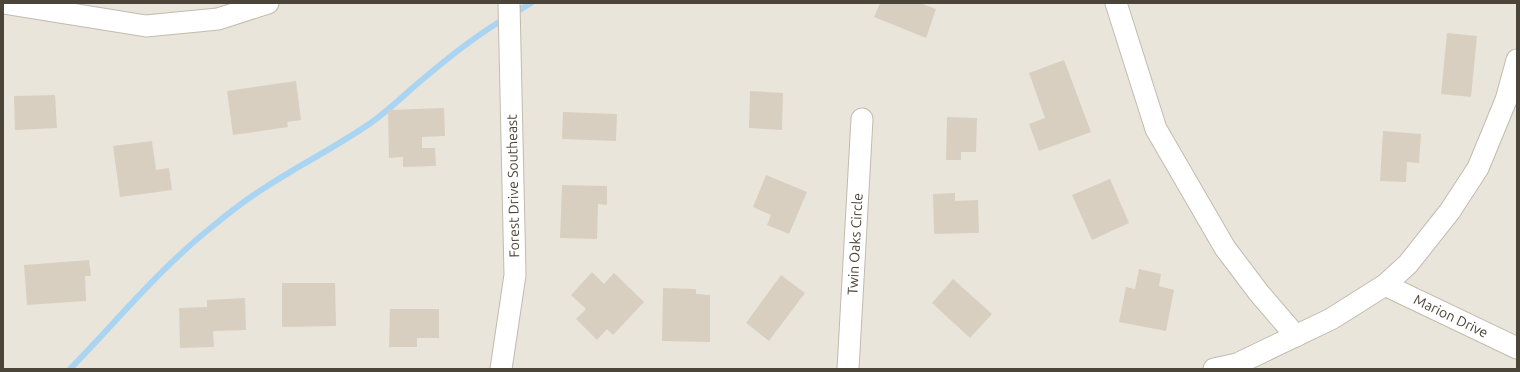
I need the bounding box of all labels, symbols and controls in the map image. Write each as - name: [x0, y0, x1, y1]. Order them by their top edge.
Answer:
- street label: Forest Drive Southeast: [504, 114, 522, 258]
- street label: Twin Oaks Circle: [844, 193, 866, 295]
- street label: Marion Drive: [1411, 291, 1491, 341]

